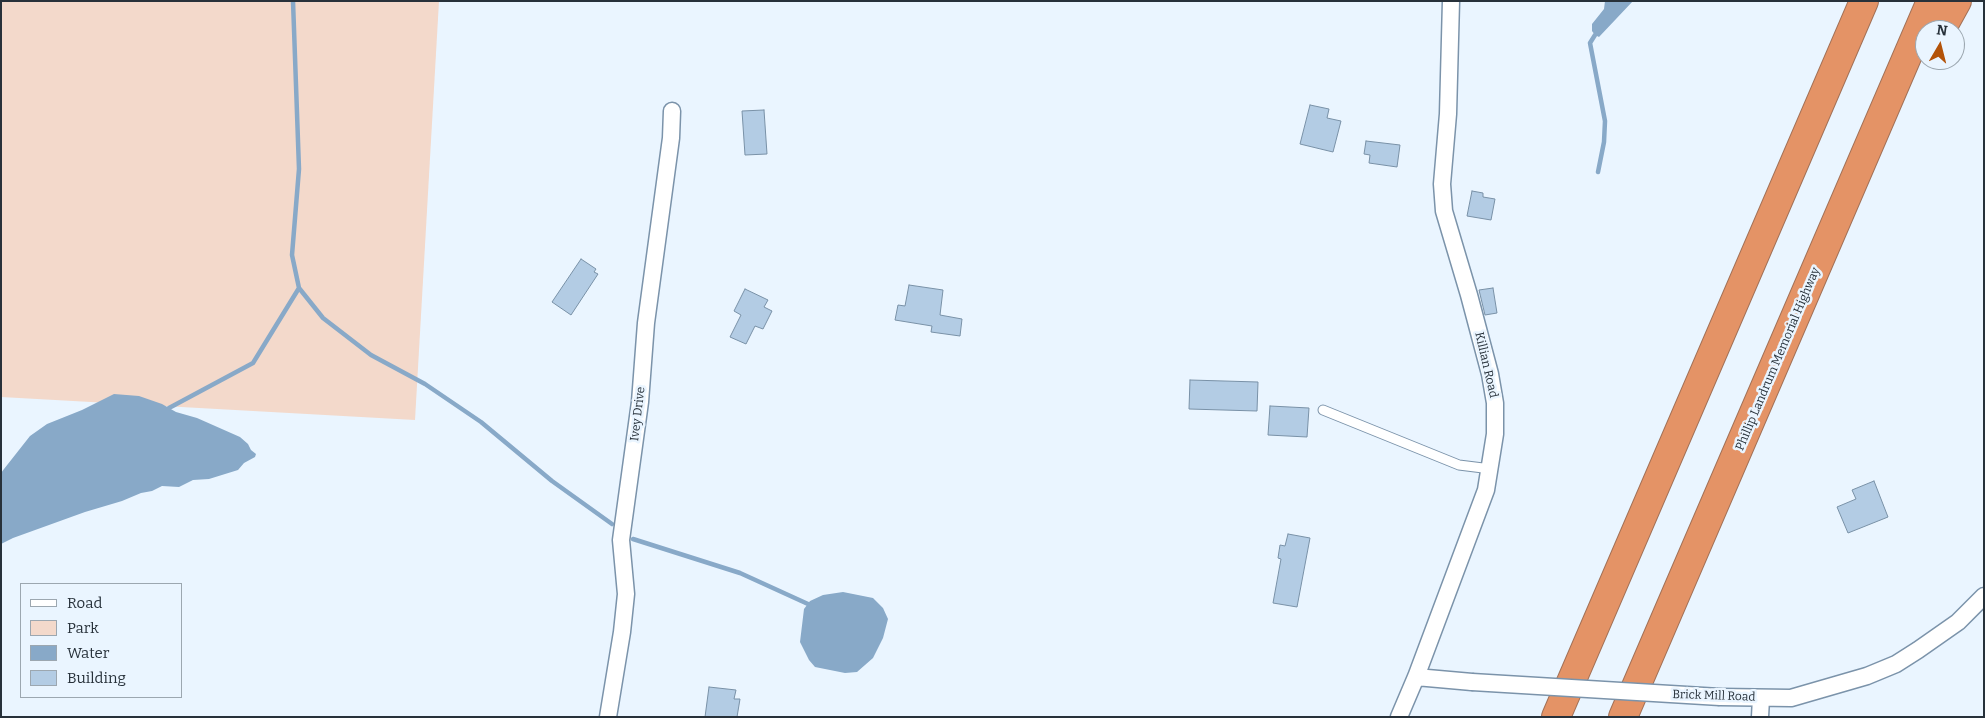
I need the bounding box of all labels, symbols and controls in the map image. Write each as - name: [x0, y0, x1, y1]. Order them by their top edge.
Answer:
- north arrow: [1915, 20, 1965, 70]
- text: N: [1935, 21, 1949, 40]
- street label: Phillip Landrum Memorial Highway: [1733, 265, 1823, 453]
- street label: Killian Road: [1471, 331, 1501, 399]
- street label: Ivey Drive: [628, 386, 648, 442]
- legend: [20, 583, 182, 698]
- text: Road: [67, 594, 102, 612]
- text: Park: [67, 619, 99, 637]
- text: Water: [67, 644, 109, 662]
- text: Building: [67, 669, 126, 687]
- street label: Brick Mill Road: [1672, 687, 1756, 705]

